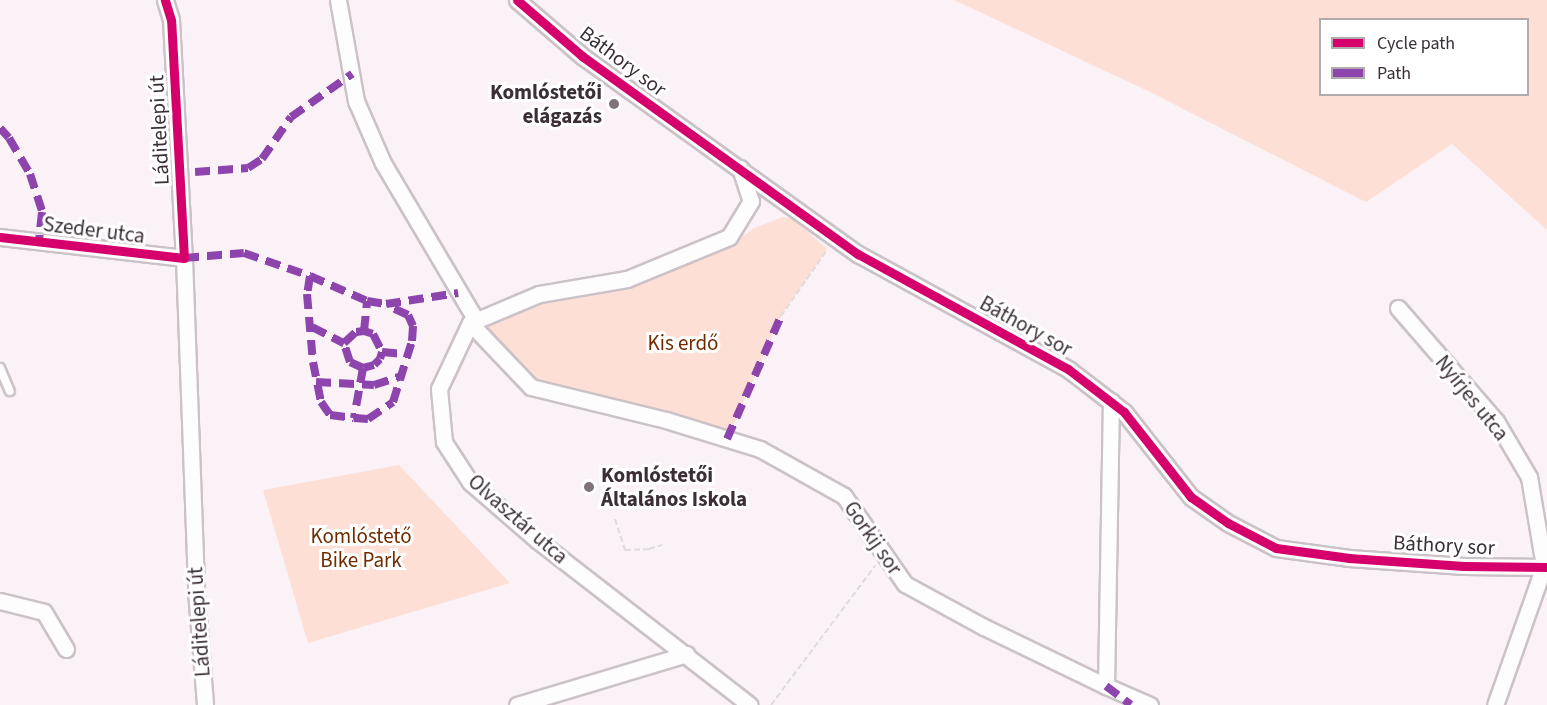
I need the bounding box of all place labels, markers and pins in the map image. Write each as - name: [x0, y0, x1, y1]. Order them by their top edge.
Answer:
- place label: Komlóstetői elágazás: [490, 79, 602, 129]
- marker: Komlóstetői elágazás: [607, 97, 621, 111]
- place label: Komlóstetői Általános Iskola: [601, 462, 747, 512]
- marker: Komlóstetői Általános Iskola: [582, 480, 596, 494]

